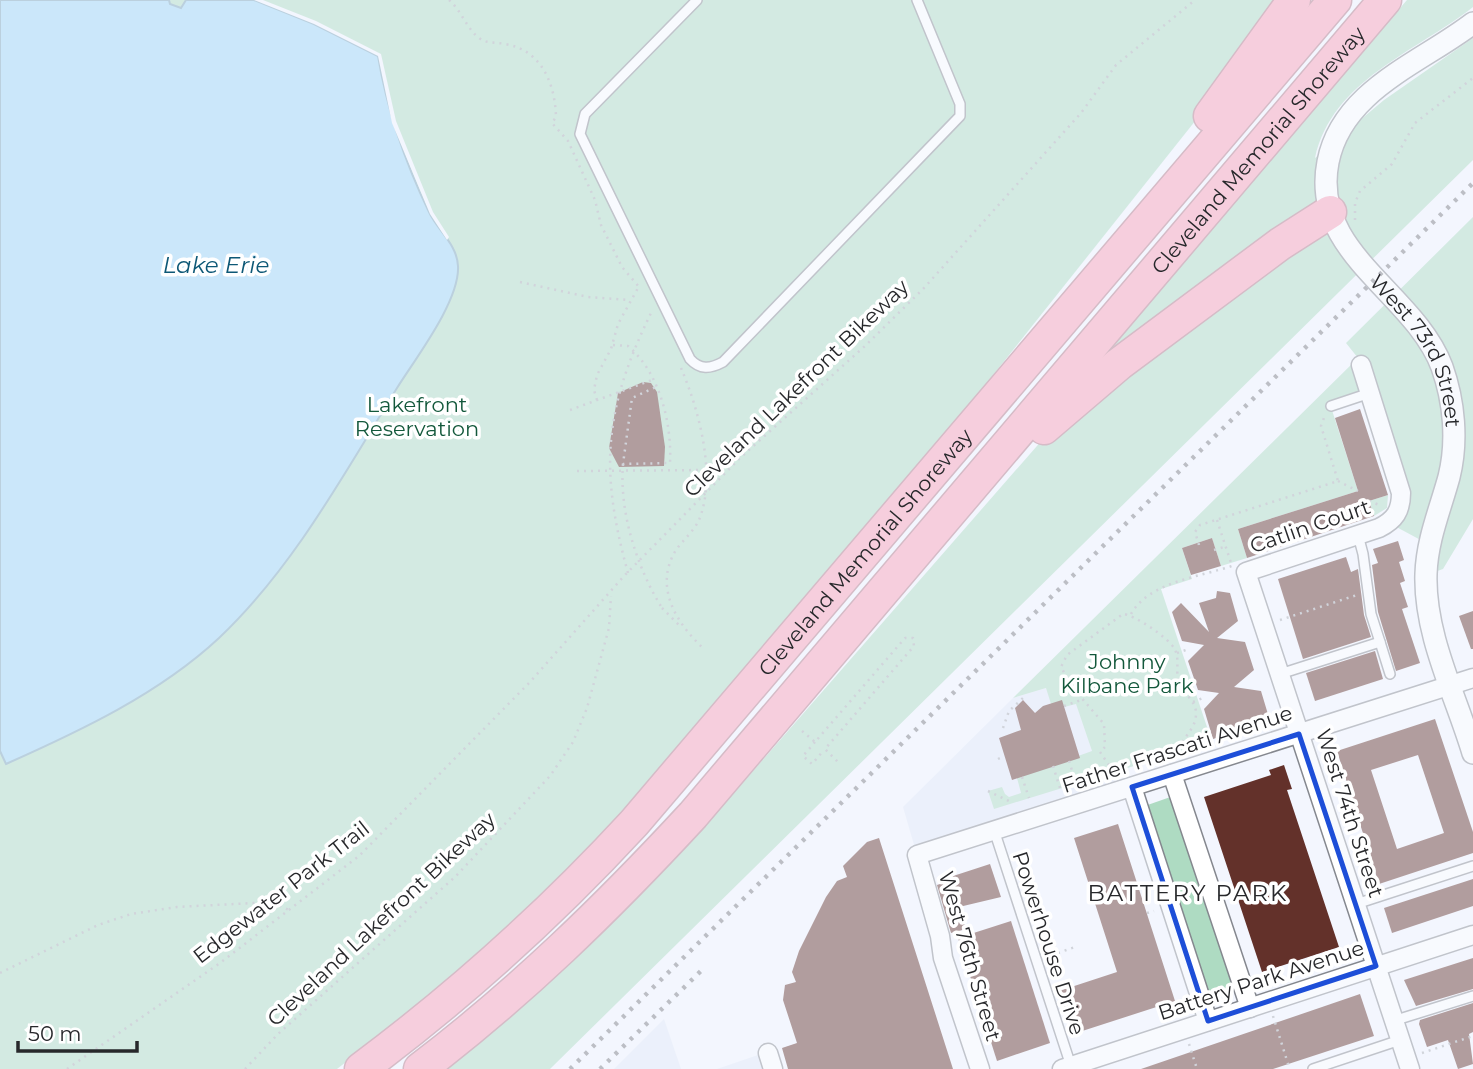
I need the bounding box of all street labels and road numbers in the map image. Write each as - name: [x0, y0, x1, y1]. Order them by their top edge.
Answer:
- street label: Cleveland Memorial Shoreway: [1146, 20, 1370, 279]
- street label: West 73rd Street: [1365, 269, 1466, 428]
- street label: Cleveland Lakefront Bikeway: [679, 274, 914, 502]
- street label: Cleveland Memorial Shoreway: [753, 423, 977, 681]
- street label: Catlin Court: [1247, 494, 1373, 558]
- street label: Father Frascati Avenue: [1059, 700, 1295, 798]
- street label: West 74th Street: [1311, 726, 1389, 900]
- street label: Cleveland Lakefront Bikeway: [262, 806, 501, 1031]
- street label: Edgewater Park Trail: [188, 815, 374, 969]
- street label: Powerhouse Drive: [1007, 848, 1091, 1038]
- street label: West 76th Street: [934, 868, 1006, 1044]
- street label: Battery Park Avenue: [1155, 935, 1367, 1025]

